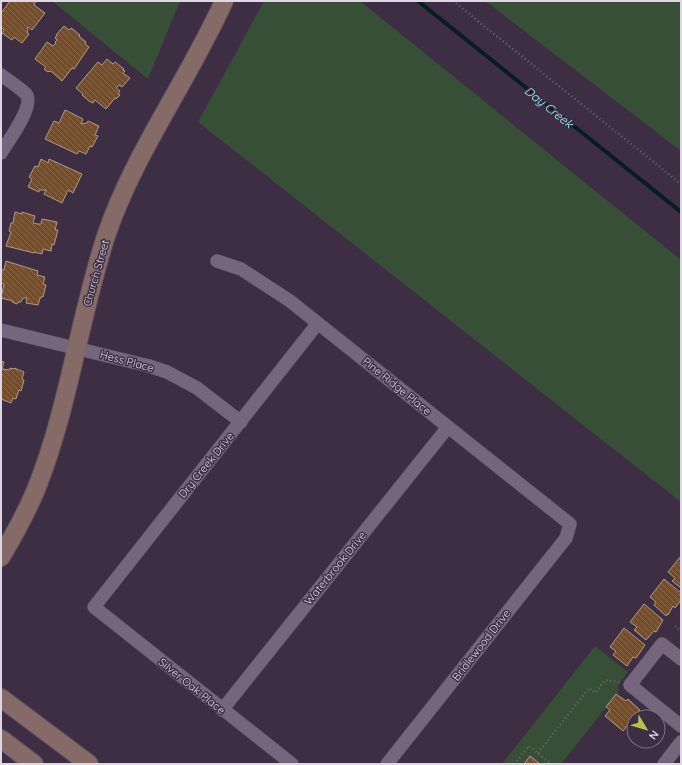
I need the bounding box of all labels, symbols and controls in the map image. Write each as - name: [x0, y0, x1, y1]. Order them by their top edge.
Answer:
- water label: Day Creek: [522, 83, 578, 132]
- street label: Church Street: [80, 238, 112, 308]
- street label: Hess Place: [99, 347, 155, 375]
- street label: Pine Ridge Place: [360, 354, 434, 418]
- street label: Dry Creek Drive: [175, 429, 237, 501]
- street label: Waterbrook Drive: [301, 528, 369, 608]
- street label: Bridlewood Drive: [449, 607, 513, 683]
- street label: Silver Oak Place: [156, 655, 228, 717]
- north arrow: [626, 709, 666, 749]
- text: N: [646, 728, 662, 743]

